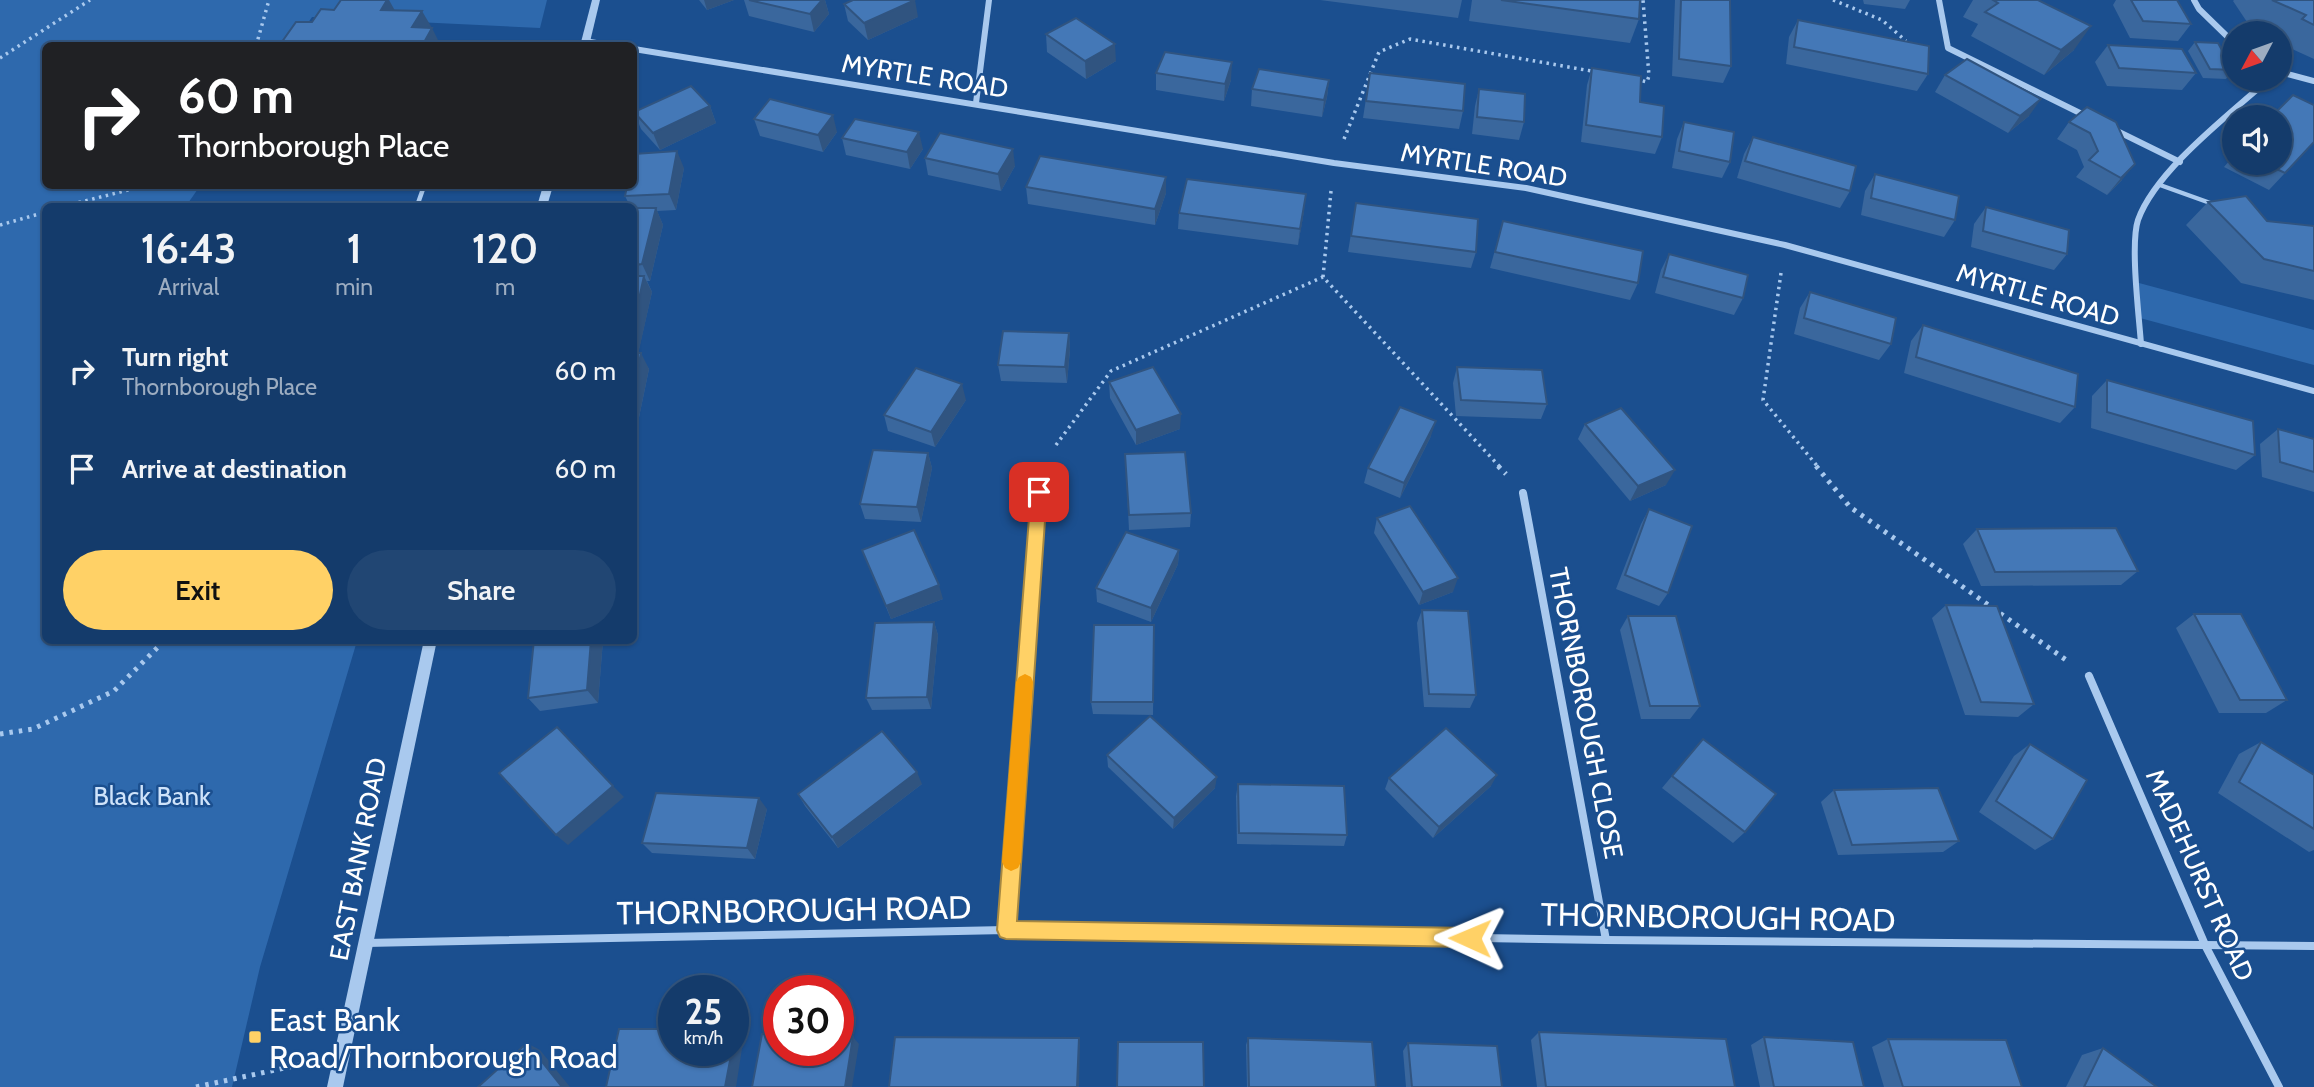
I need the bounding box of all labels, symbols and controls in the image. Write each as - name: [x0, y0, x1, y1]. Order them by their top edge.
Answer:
- north arrow: [2222, 21, 2292, 91]
- map controls: [2222, 21, 2292, 175]
- street label: MYRTLE ROAD: [839, 47, 1011, 105]
- text: 60 m: [178, 66, 294, 125]
- icon: right: [63, 70, 154, 161]
- button: sound: [2222, 105, 2292, 175]
- text: Thornborough Place: [178, 126, 449, 165]
- street label: MYRTLE ROAD: [1398, 136, 1570, 194]
- text: 16:43: [141, 222, 236, 274]
- text: 1: [347, 222, 362, 274]
- text: 120: [472, 222, 538, 274]
- street label: MYRTLE ROAD: [1953, 256, 2123, 334]
- text: Arrival: [158, 273, 219, 301]
- text: min: [335, 273, 373, 301]
- text: m: [495, 273, 515, 301]
- text: Turn right: [122, 341, 228, 373]
- icon: right: [63, 352, 101, 390]
- text: 60 m: [554, 355, 616, 387]
- text: Thornborough Place: [122, 373, 317, 401]
- icon: arrive: [63, 450, 101, 488]
- text: Arrive at destination: [122, 453, 347, 485]
- text: 60 m: [554, 453, 616, 485]
- pin: [1009, 462, 1069, 522]
- icon: arrive: [1020, 473, 1058, 511]
- button: Exit: [63, 550, 333, 630]
- button: Share: [347, 550, 616, 630]
- street label: THORNBOROUGH CLOSE: [1542, 565, 1630, 861]
- street label: EAST BANK ROAD: [323, 755, 393, 963]
- street label: MADEHURST ROAD: [2139, 764, 2261, 986]
- park label: Black Bank: [93, 780, 211, 812]
- street label: THORNBOROUGH ROAD: [616, 887, 972, 933]
- street label: THORNBOROUGH ROAD: [1540, 894, 1896, 940]
- position arrow: [1433, 901, 1507, 975]
- speed limit sign: 30: [763, 975, 854, 1066]
- text: 25: [685, 990, 722, 1033]
- place label: East Bank Road/Thornborough Road: [269, 1000, 618, 1076]
- text: km/h: [684, 1027, 723, 1049]
- marker: East Bank Road/Thornborough Road: [247, 1029, 263, 1045]

